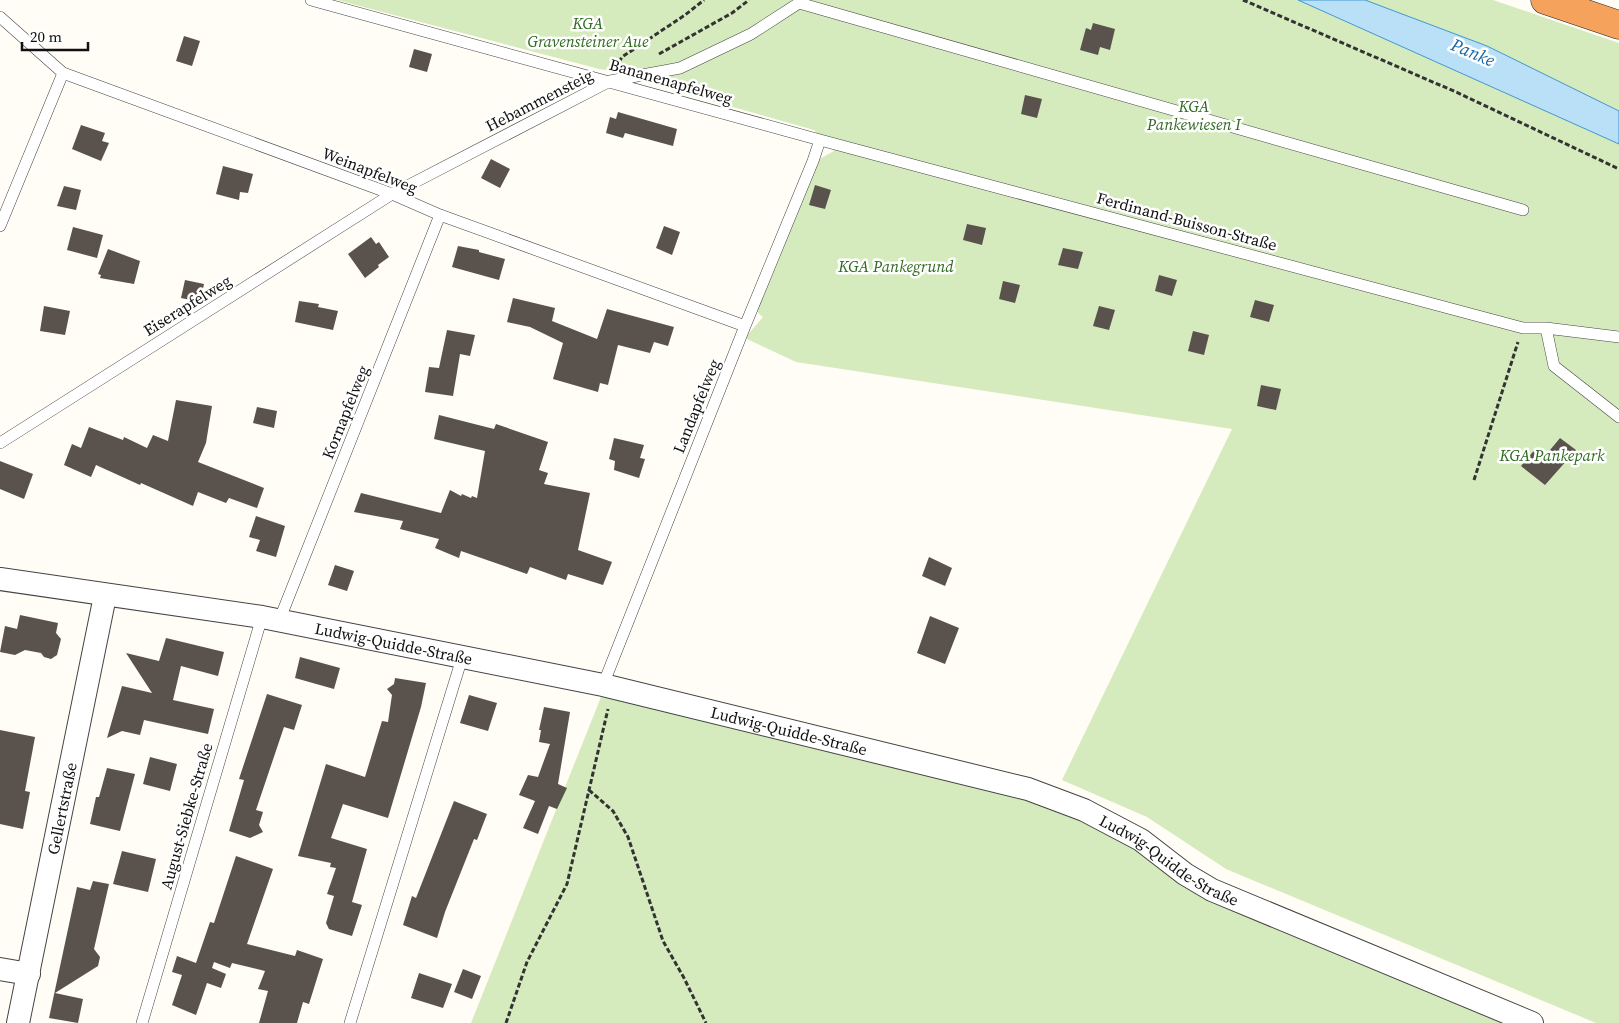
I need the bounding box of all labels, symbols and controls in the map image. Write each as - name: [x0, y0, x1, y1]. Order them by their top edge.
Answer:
- park label: KGA Gravensteiner Aue: [527, 12, 649, 52]
- scale bar: [22, 20, 89, 52]
- text: 20 m: [30, 26, 62, 47]
- water label: Panke: [1447, 31, 1499, 73]
- street label: Bananenapfelweg: [607, 53, 735, 109]
- street label: Hebammensteig: [482, 63, 596, 137]
- park label: KGA Pankewiesen I: [1146, 95, 1242, 135]
- street label: Weinapfelweg: [319, 142, 421, 198]
- street label: Ferdinand-Buisson-Straße: [1095, 186, 1279, 256]
- park label: KGA Pankegrund: [837, 255, 954, 277]
- street label: Eiserapfelweg: [139, 269, 235, 341]
- street label: Landapfelweg: [667, 356, 725, 456]
- street label: Kornapfelweg: [316, 362, 374, 462]
- park label: KGA Pankepark: [1499, 444, 1605, 466]
- street label: Ludwig-Quidde-Straße: [313, 617, 474, 670]
- street label: Ludwig-Quidde-Straße: [709, 701, 870, 760]
- street label: August-Siebke-Straße: [155, 740, 217, 892]
- street label: Gellertstraße: [42, 760, 82, 856]
- street label: Ludwig-Quidde-Straße: [1096, 809, 1242, 911]

